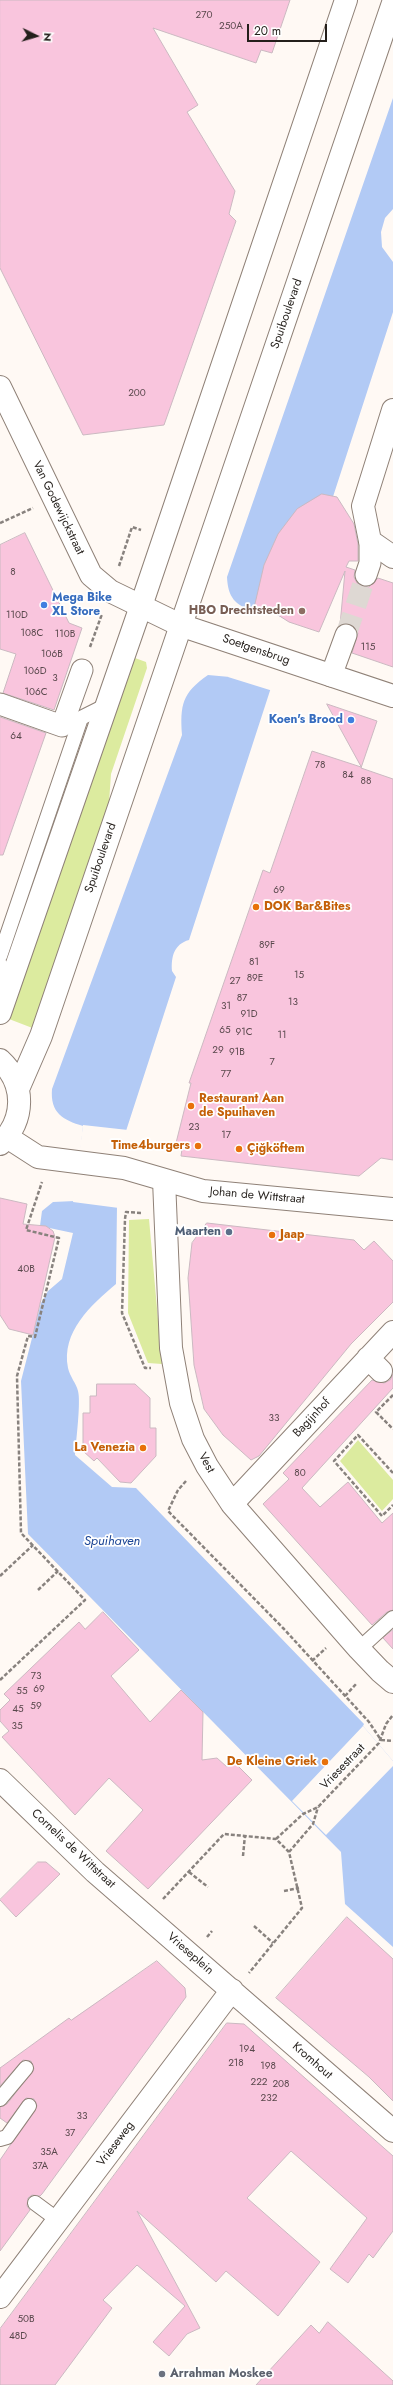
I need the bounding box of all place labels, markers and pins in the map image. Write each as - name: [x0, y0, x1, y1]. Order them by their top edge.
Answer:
- place label: Mega Bike XL Store: [52, 591, 112, 619]
- marker: Mega Bike XL Store: [39, 600, 49, 610]
- place label: HBO Drechtsteden: [189, 604, 294, 618]
- marker: HBO Drechtsteden: [297, 606, 307, 616]
- place label: Koen's Brood: [269, 713, 343, 727]
- marker: Koen's Brood: [346, 715, 356, 725]
- place label: DOK Bar&Bites: [264, 900, 350, 914]
- marker: DOK Bar&Bites: [251, 902, 261, 912]
- place label: Restaurant Aan de Spuihaven: [199, 1092, 284, 1120]
- marker: Restaurant Aan de Spuihaven: [186, 1101, 196, 1111]
- place label: Time4burgers: [111, 1139, 190, 1153]
- marker: Time4burgers: [193, 1141, 203, 1151]
- place label: Çiğköftem: [247, 1142, 305, 1156]
- marker: Çiğköftem: [234, 1144, 244, 1154]
- place label: Maarten: [175, 1225, 221, 1239]
- marker: Maarten: [224, 1227, 234, 1237]
- place label: Jaap: [280, 1228, 304, 1242]
- marker: Jaap: [267, 1230, 277, 1240]
- place label: La Venezia: [74, 1441, 135, 1455]
- marker: La Venezia: [138, 1443, 148, 1453]
- place label: De Kleine Griek: [227, 1755, 317, 1769]
- marker: De Kleine Griek: [320, 1757, 330, 1767]
- place label: Arrahman Moskee: [170, 2367, 273, 2381]
- marker: Arrahman Moskee: [157, 2369, 167, 2379]

